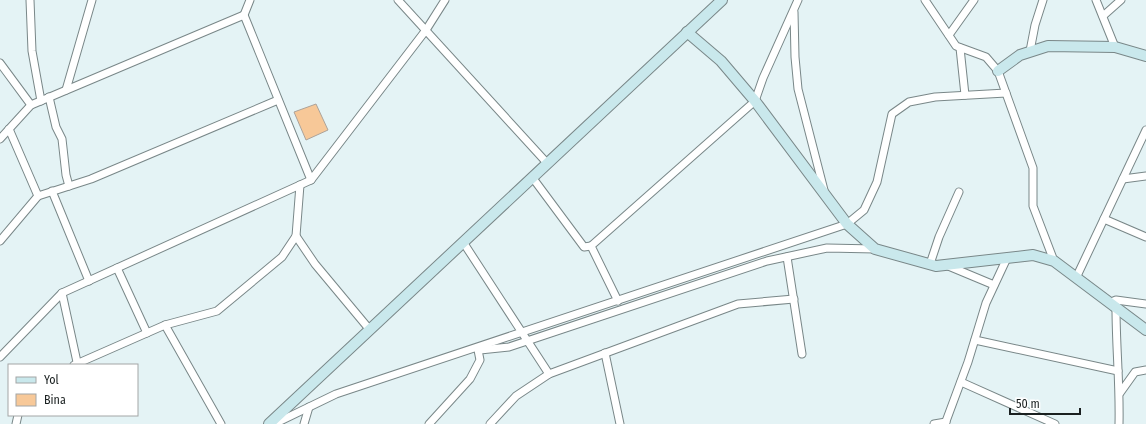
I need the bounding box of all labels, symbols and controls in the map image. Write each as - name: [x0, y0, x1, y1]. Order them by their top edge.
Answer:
- legend: [8, 364, 138, 416]
- text: Yol: [44, 373, 59, 387]
- scale bar: [1010, 390, 1080, 416]
- text: Bina: [44, 393, 66, 407]
- text: 50 m: [1016, 397, 1040, 411]

